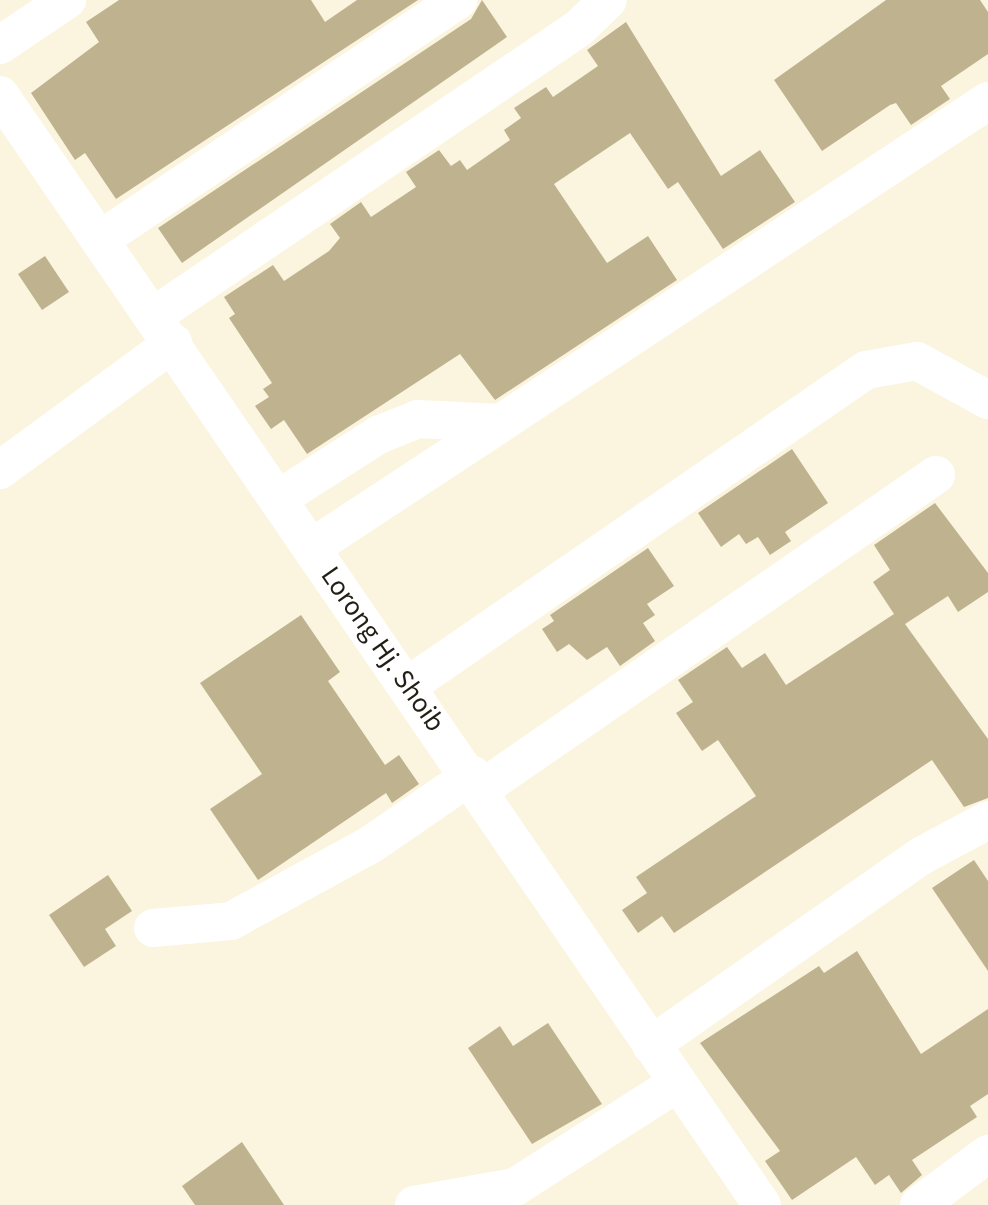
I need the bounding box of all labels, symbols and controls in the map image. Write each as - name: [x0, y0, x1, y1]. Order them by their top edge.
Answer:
- street label: Lorong Hj. Shoib: [314, 560, 452, 738]

